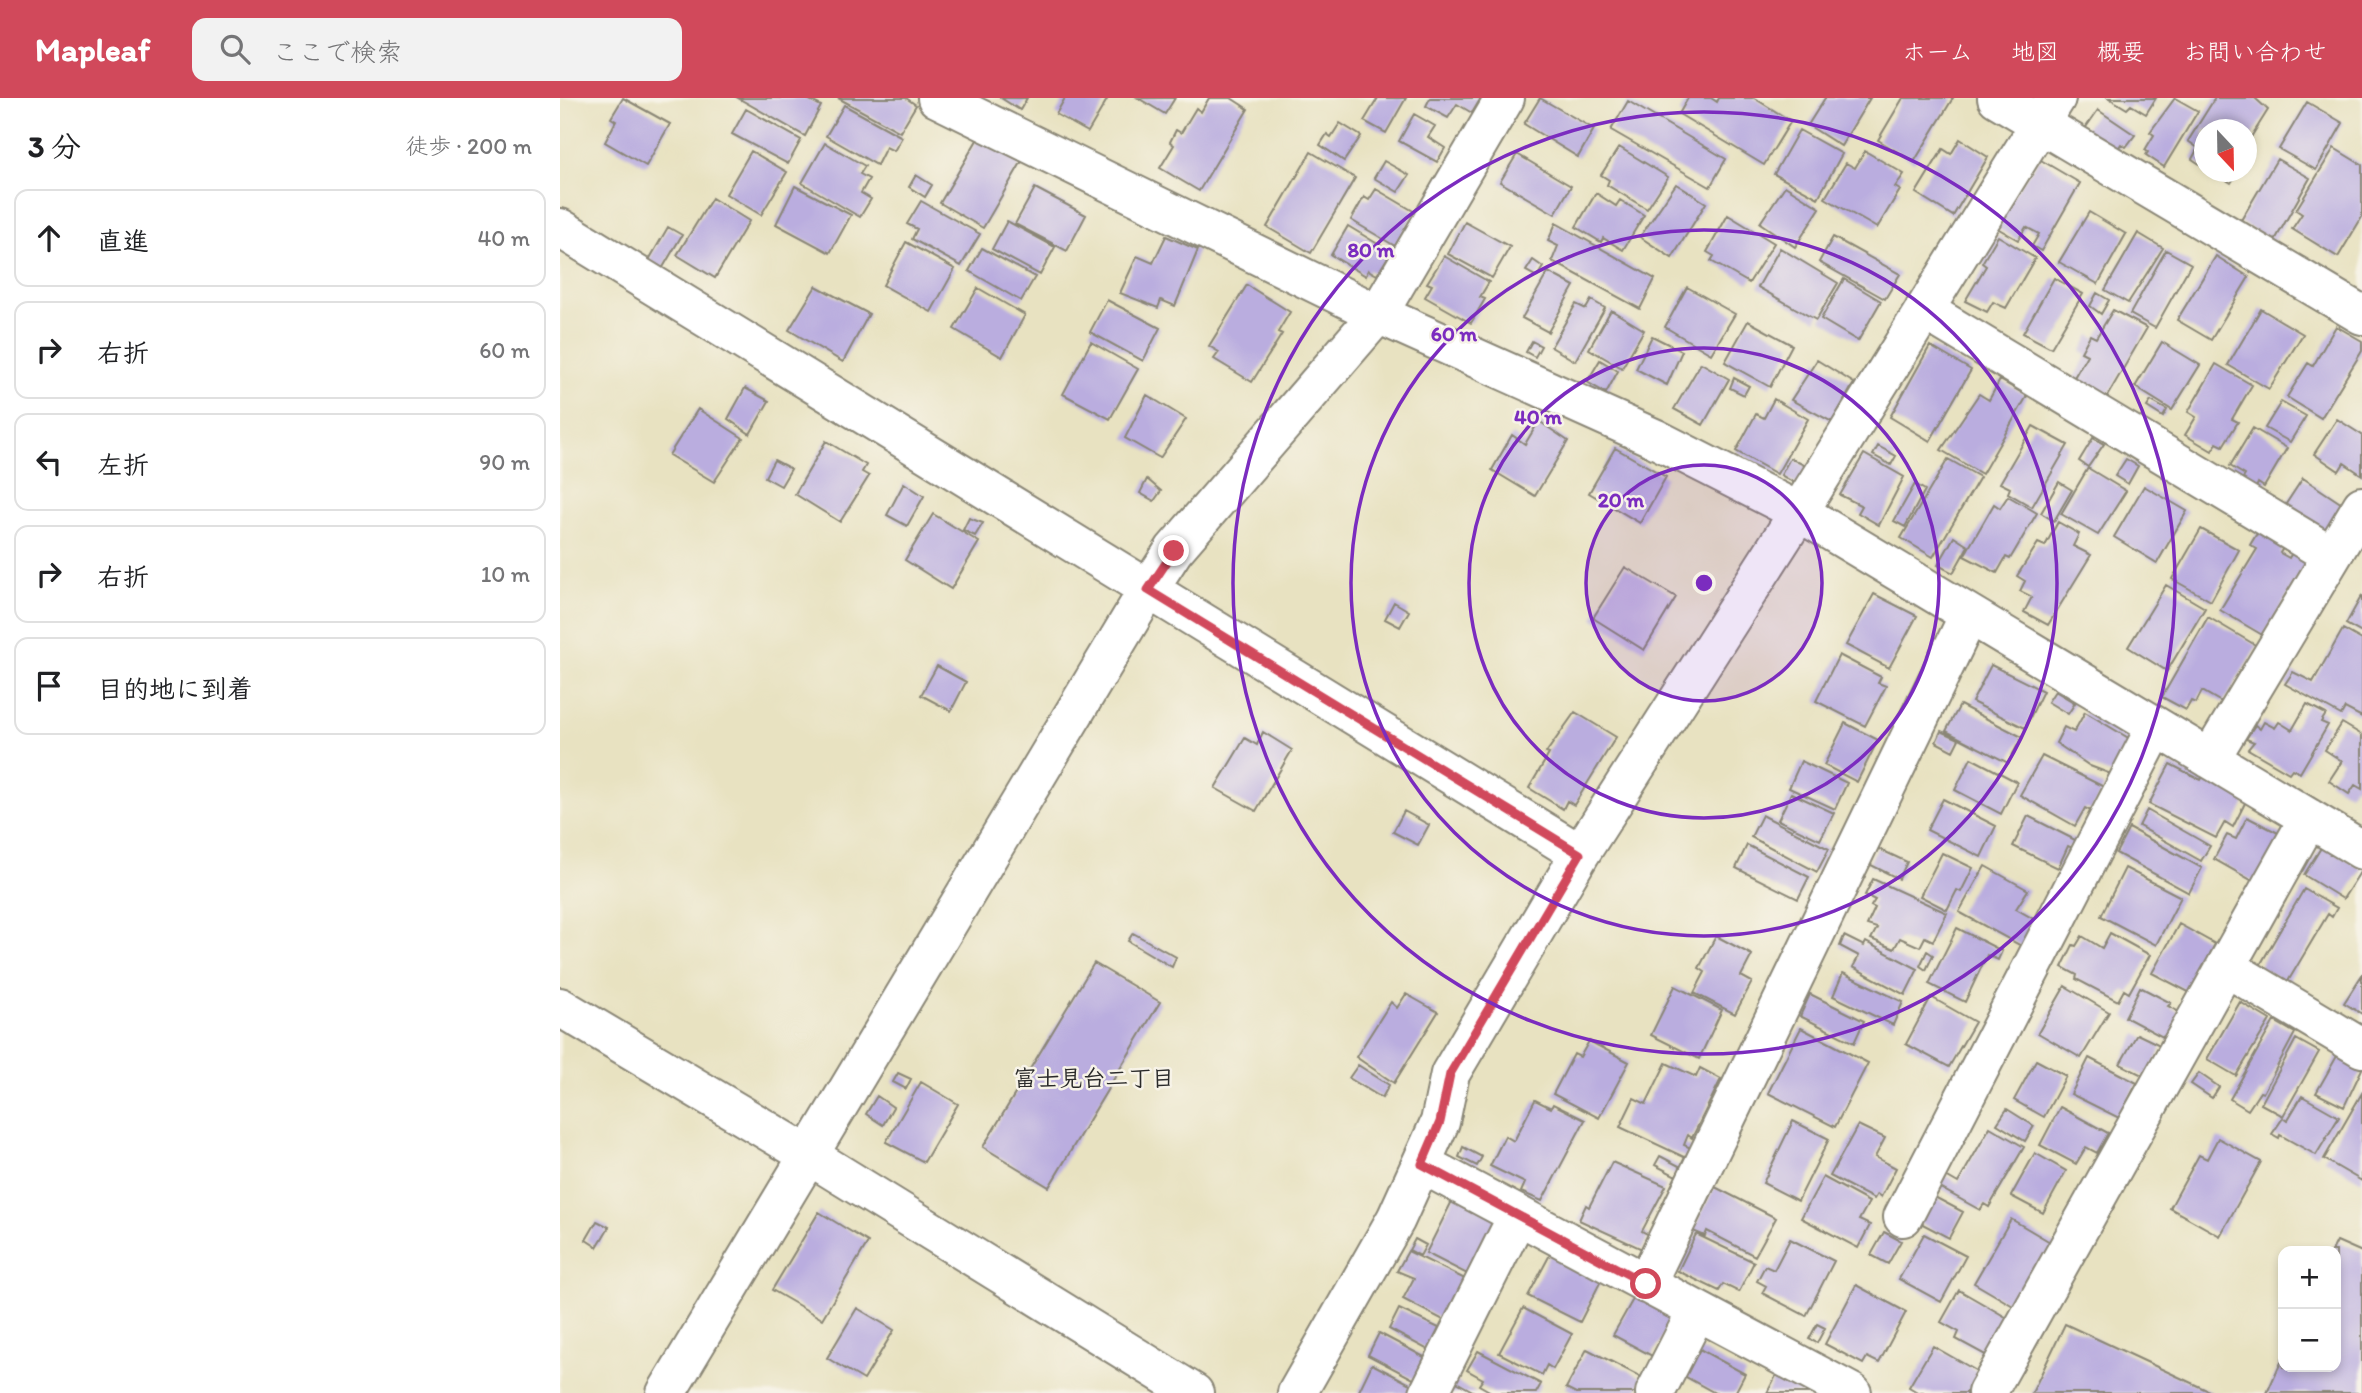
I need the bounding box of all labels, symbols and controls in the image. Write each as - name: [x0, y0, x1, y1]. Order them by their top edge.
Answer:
- search box: [192, 18, 682, 81]
- text: Mapleaf: [35, 30, 150, 69]
- icon: search: [216, 30, 254, 68]
- text: ここで検索: [272, 36, 402, 68]
- text: ホーム: [1902, 37, 1973, 66]
- text: 地図: [2011, 37, 2059, 66]
- text: 概要: [2097, 37, 2145, 66]
- text: お問い合わせ: [2183, 37, 2327, 66]
- north arrow: [2194, 119, 2257, 182]
- text: 3 分: [28, 128, 81, 165]
- text: 徒歩 · 200 m: [405, 132, 532, 160]
- icon: ahead: [30, 219, 68, 257]
- text: 40 m: [477, 224, 530, 252]
- text: 直進: [97, 225, 149, 257]
- text: 80 m: [1348, 237, 1395, 262]
- text: 60 m: [1431, 321, 1478, 346]
- icon: right: [30, 331, 68, 369]
- text: 60 m: [479, 336, 530, 364]
- text: 右折: [97, 337, 149, 369]
- text: 40 m: [1514, 404, 1562, 429]
- icon: left: [30, 443, 68, 481]
- text: 90 m: [479, 448, 530, 476]
- text: 左折: [97, 449, 149, 481]
- text: 20 m: [1598, 487, 1645, 512]
- route end: [1158, 535, 1189, 566]
- icon: right: [30, 555, 68, 593]
- text: 10 m: [481, 560, 530, 588]
- text: 右折: [97, 561, 149, 593]
- centre of rings: [1692, 571, 1716, 595]
- icon: arrive: [30, 667, 68, 705]
- text: 目的地に到着: [97, 673, 253, 705]
- district label: 富士見台二丁目: [1014, 1064, 1175, 1092]
- map controls: [2278, 1246, 2341, 1372]
- button: +: [2278, 1246, 2341, 1309]
- route start: [1630, 1268, 1661, 1299]
- button: −: [2278, 1309, 2341, 1372]

